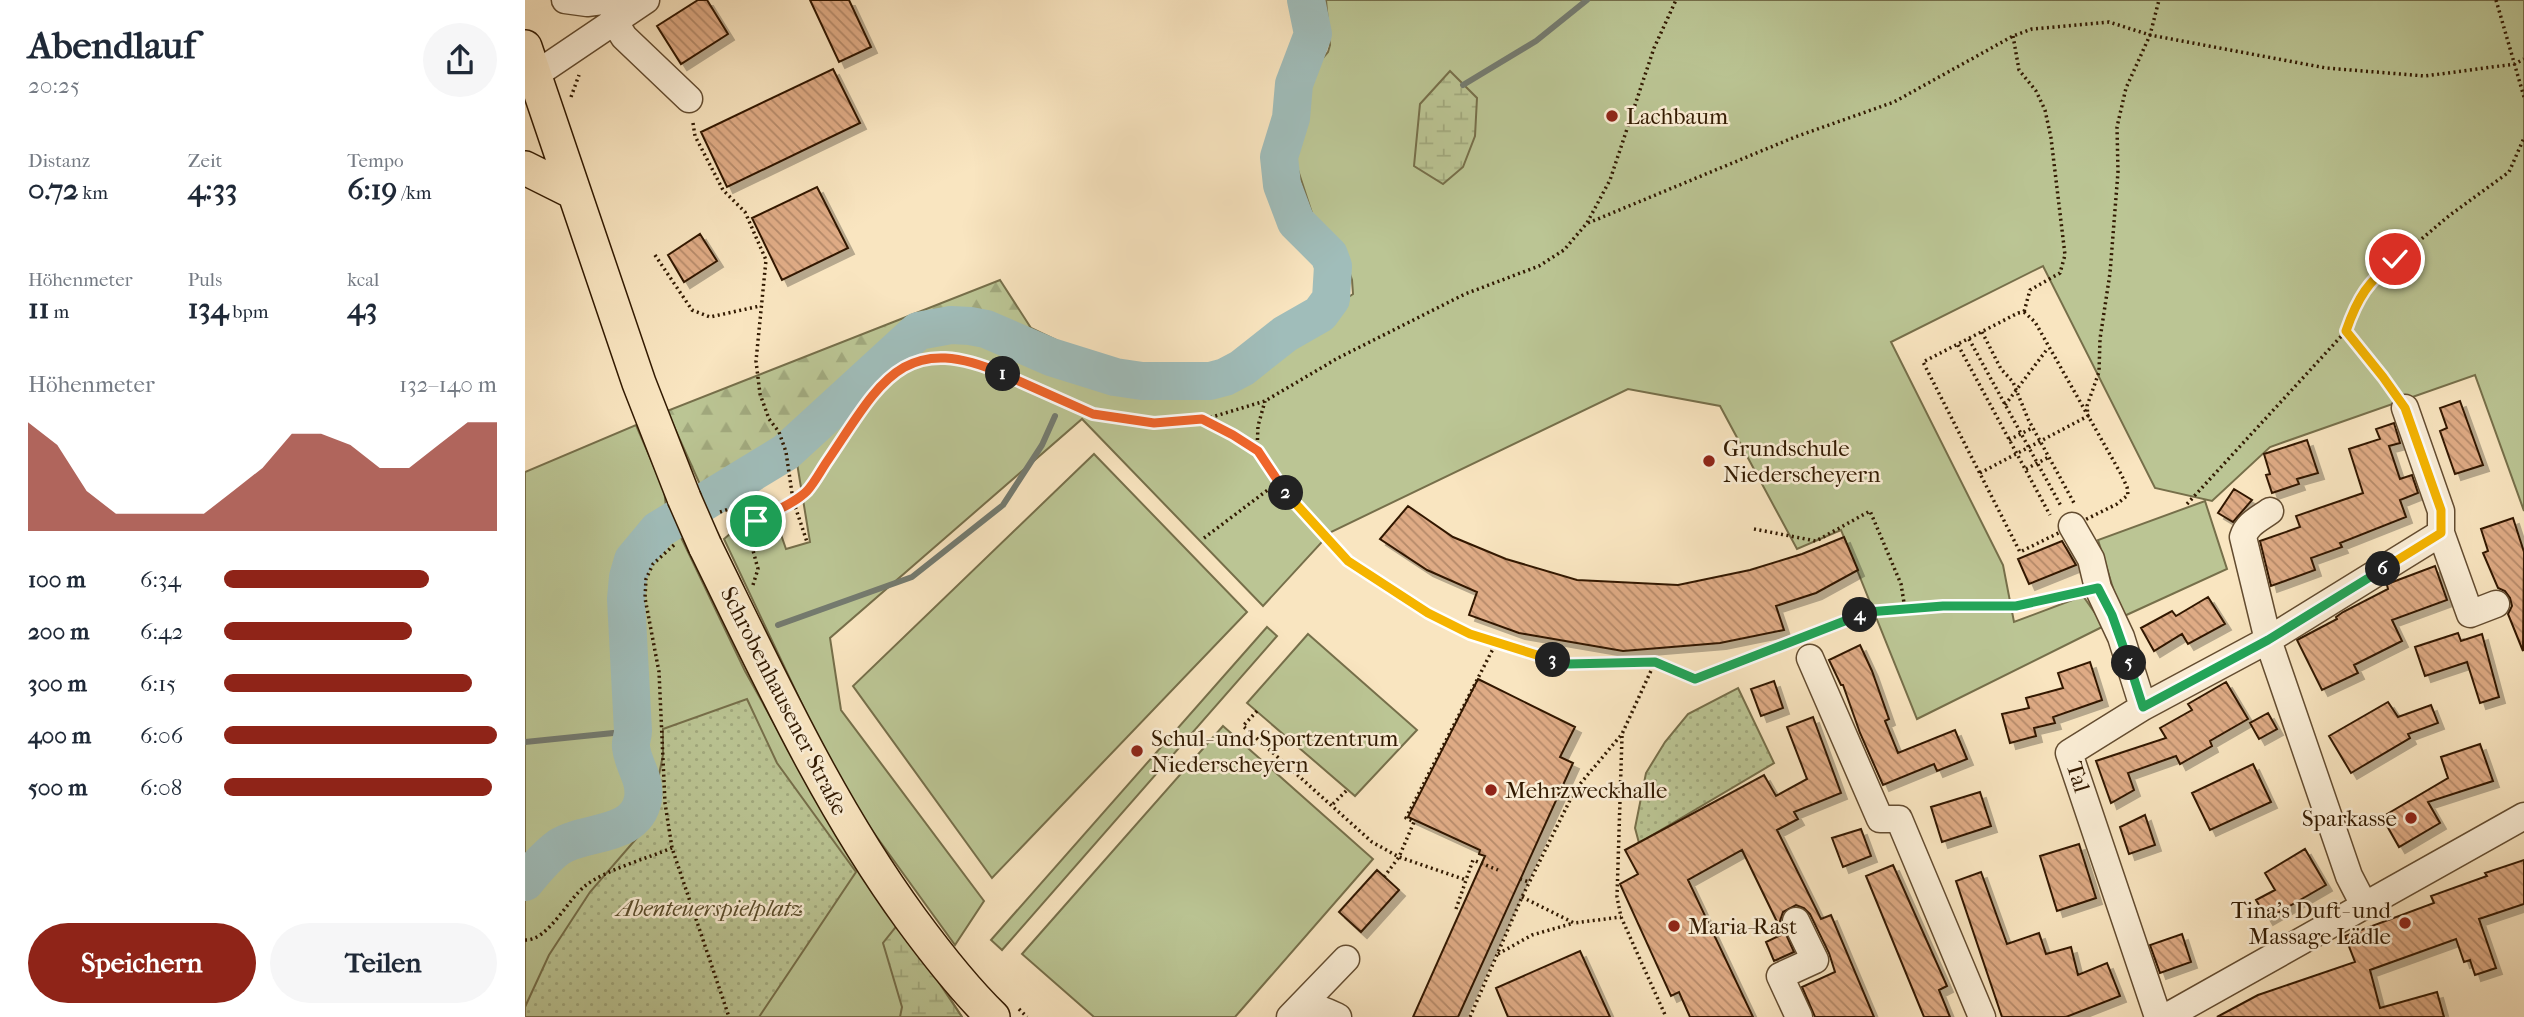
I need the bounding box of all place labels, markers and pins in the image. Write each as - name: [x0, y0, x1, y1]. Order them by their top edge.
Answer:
- place label: Lachbaum: [1626, 103, 1728, 130]
- marker: Lachbaum: [1604, 108, 1620, 124]
- pin: [2365, 229, 2425, 289]
- pin: 1: [986, 356, 1021, 392]
- place label: Grundschule Niederscheyern: [1723, 435, 1881, 488]
- marker: Grundschule Niederscheyern: [1701, 453, 1717, 469]
- pin: 2: [1269, 476, 1303, 510]
- pin: [726, 491, 786, 551]
- pin: 6: [2365, 552, 2401, 586]
- pin: 4: [1843, 598, 1877, 632]
- pin: 3: [1535, 642, 1571, 678]
- pin: 5: [2111, 646, 2147, 680]
- place label: Schul- und Sportzentrum Niederscheyern: [1151, 725, 1398, 778]
- marker: Schul- und Sportzentrum Niederscheyern: [1129, 743, 1145, 759]
- place label: Mehrzweckhalle: [1505, 777, 1667, 804]
- marker: Mehrzweckhalle: [1483, 782, 1499, 798]
- place label: Sparkasse: [2302, 805, 2397, 832]
- marker: Sparkasse: [2403, 810, 2419, 826]
- place label: Tina's Duft- und Massage Lädle: [2231, 897, 2391, 950]
- place label: Maria-Rast: [1688, 913, 1797, 940]
- marker: Tina's Duft- und Massage Lädle: [2397, 915, 2413, 931]
- marker: Maria-Rast: [1666, 918, 1682, 934]

